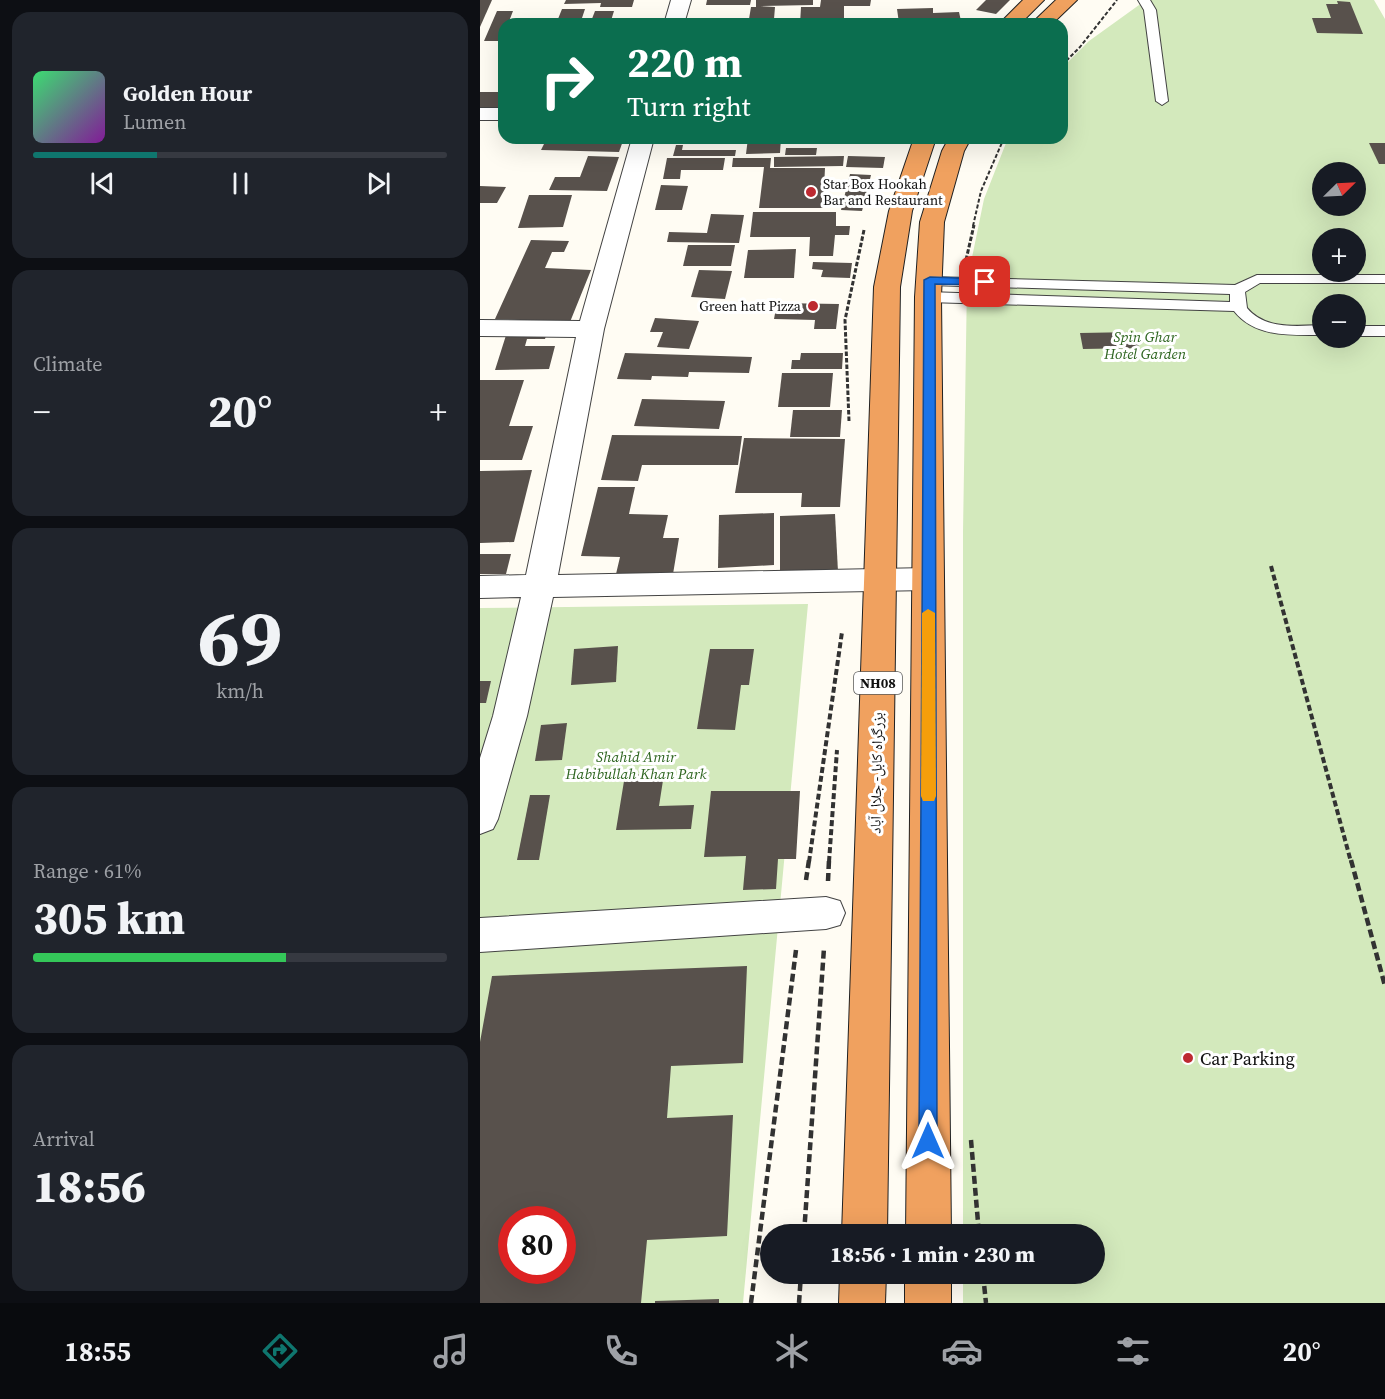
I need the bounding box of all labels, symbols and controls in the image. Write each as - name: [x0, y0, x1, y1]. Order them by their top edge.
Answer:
- text: 220 m: [627, 33, 742, 91]
- icon: right: [528, 42, 606, 120]
- text: Golden Hour: [123, 78, 252, 108]
- text: Turn right: [627, 88, 751, 125]
- text: Lumen: [123, 108, 186, 136]
- north arrow: [1312, 162, 1366, 216]
- map controls: [1312, 162, 1366, 348]
- icon: previous: [86, 167, 119, 200]
- icon: pause: [224, 167, 257, 200]
- icon: next: [362, 167, 395, 200]
- place label: Star Box Hookah Bar and Restaurant: [823, 174, 943, 210]
- marker: Star Box Hookah Bar and Restaurant: [804, 185, 818, 199]
- button: +: [1312, 228, 1366, 282]
- pin: [959, 256, 1010, 307]
- icon: arrive: [968, 265, 1001, 298]
- button: −: [1312, 294, 1366, 348]
- place label: Green hatt Pizza: [699, 296, 802, 316]
- marker: Green hatt Pizza: [806, 299, 820, 313]
- park label: Spin Ghar Hotel Garden: [1103, 326, 1187, 364]
- text: Climate: [33, 350, 102, 378]
- text: 20°: [208, 380, 272, 442]
- text: −: [33, 389, 51, 434]
- text: +: [429, 389, 447, 434]
- text: 69: [198, 584, 282, 691]
- road number: NH08: [854, 672, 902, 694]
- text: km/h: [216, 677, 264, 705]
- street label: بزرگراه کابل- جلال آباد: [864, 712, 888, 834]
- park label: Shahid Amir Habibullah Khan Park: [564, 746, 708, 784]
- text: Range · 61%: [33, 857, 142, 885]
- text: 305 km: [33, 887, 185, 949]
- place label: Car Parking: [1200, 1046, 1295, 1071]
- marker: Car Parking: [1181, 1051, 1195, 1065]
- position arrow: [896, 1109, 960, 1173]
- text: Arrival: [33, 1125, 95, 1153]
- text: 18:56: [33, 1155, 146, 1217]
- speed limit sign: 80: [498, 1206, 576, 1284]
- text: 18:56 · 1 min · 230 m: [830, 1239, 1035, 1269]
- icon: directions: [259, 1330, 301, 1372]
- icon: music: [430, 1330, 472, 1372]
- icon: phone: [600, 1330, 642, 1372]
- icon: climate: [771, 1330, 813, 1372]
- icon: car: [941, 1330, 983, 1372]
- icon: filters: [1112, 1330, 1154, 1372]
- text: 18:55: [64, 1333, 131, 1370]
- text: 20°: [1283, 1333, 1321, 1370]

